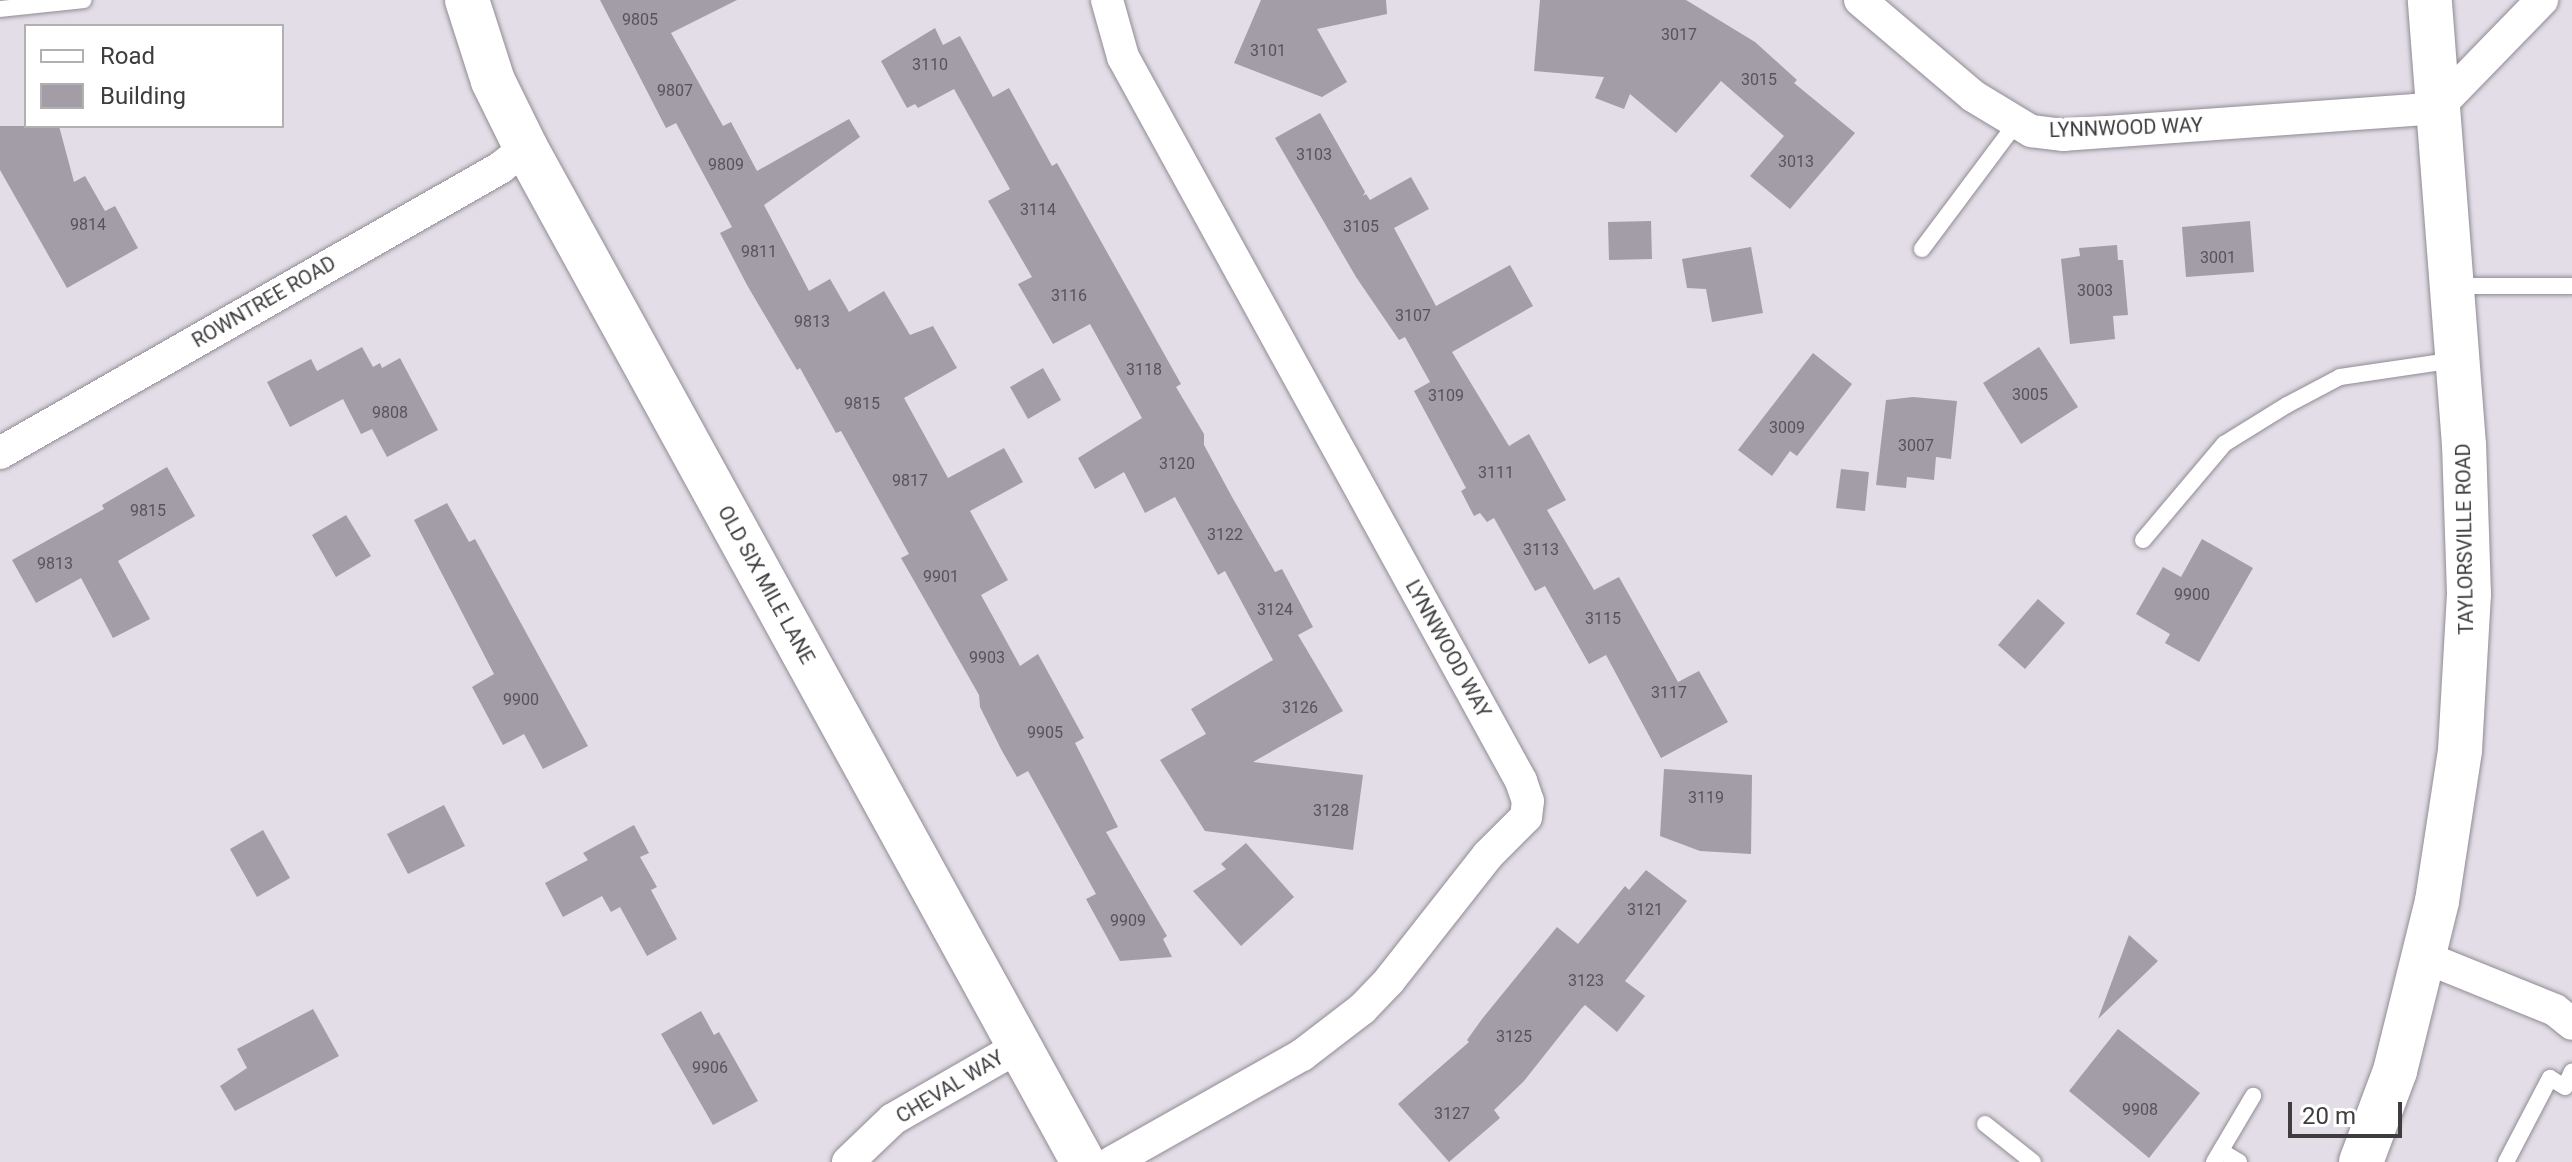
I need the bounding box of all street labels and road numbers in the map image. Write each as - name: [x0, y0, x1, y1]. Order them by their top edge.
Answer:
- street label: LYNNWOOD WAY: [2049, 113, 2203, 143]
- street label: ROWNTREE ROAD: [188, 251, 340, 353]
- street label: TAYLORSVILLE ROAD: [2451, 443, 2479, 635]
- street label: OLD SIX MILE LANE: [713, 502, 819, 668]
- street label: LYNNWOOD WAY: [1400, 576, 1496, 722]
- street label: CHEVAL WAY: [892, 1046, 1008, 1128]

